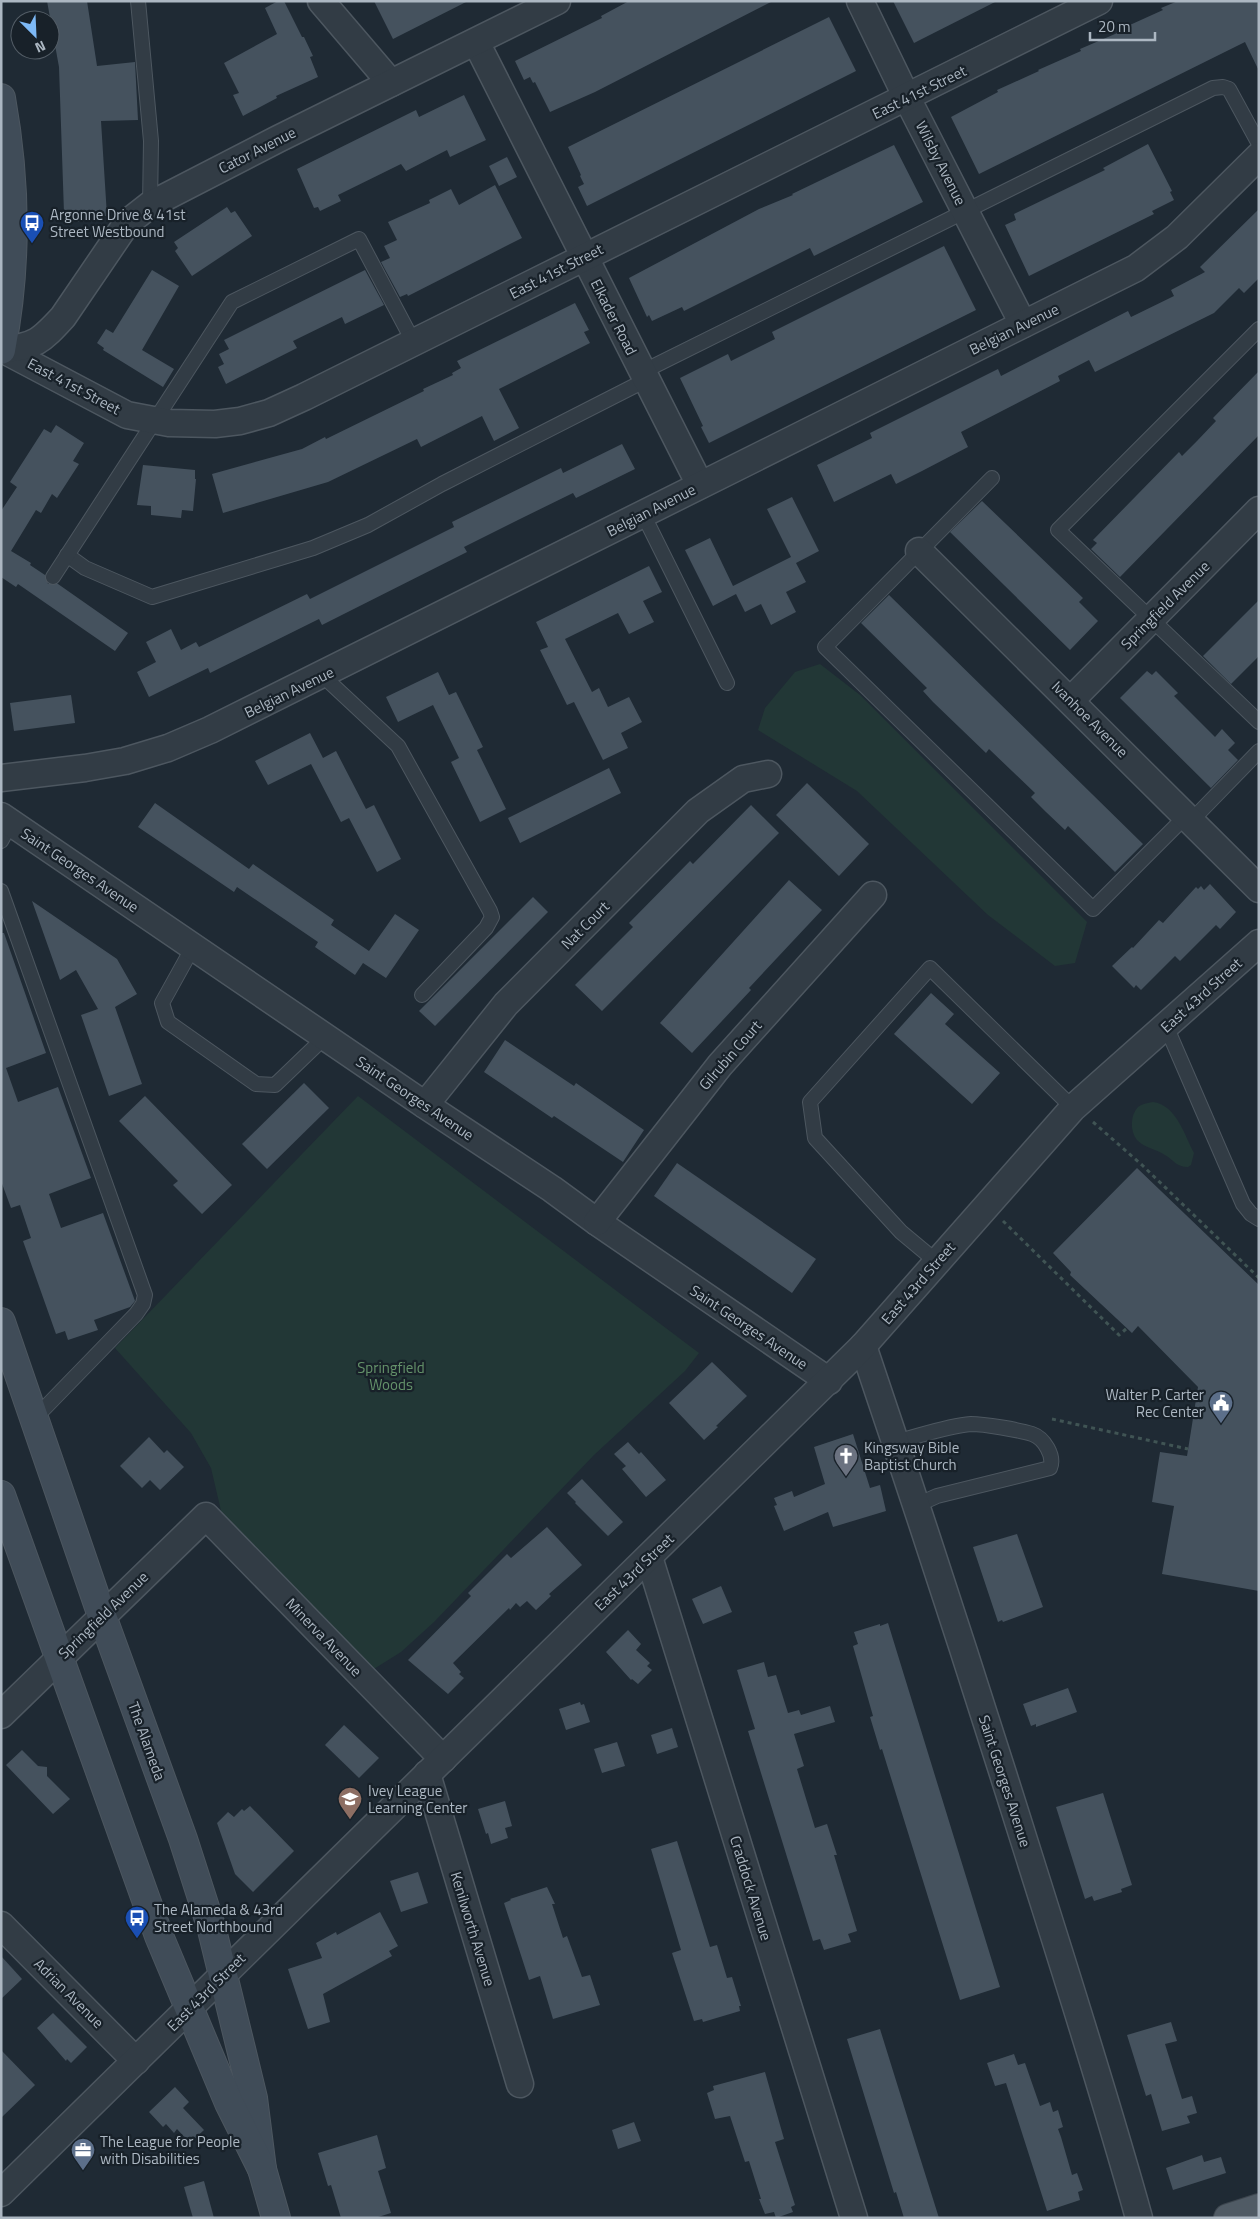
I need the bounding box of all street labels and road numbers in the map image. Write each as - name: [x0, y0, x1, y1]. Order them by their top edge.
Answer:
- street label: East 41st Street: [868, 59, 971, 125]
- street label: Wilsby Avenue: [910, 117, 972, 209]
- street label: Cator Avenue: [214, 121, 300, 179]
- street label: East 41st Street: [505, 237, 607, 304]
- street label: Elkader Road: [585, 275, 643, 359]
- street label: Belgian Avenue: [965, 297, 1063, 361]
- street label: East 41st Street: [23, 352, 125, 421]
- street label: Belgian Avenue: [603, 478, 699, 542]
- street label: Springfield Avenue: [1115, 555, 1215, 655]
- street label: Belgian Avenue: [240, 660, 338, 724]
- street label: Ivanhoe Avenue: [1046, 675, 1134, 763]
- street label: Saint Georges Avenue: [16, 822, 144, 918]
- street label: Nat Court: [555, 895, 615, 955]
- street label: East 43rd Street: [1155, 951, 1248, 1038]
- street label: Gilrubin Court: [693, 1014, 767, 1095]
- street label: Saint Georges Avenue: [351, 1050, 479, 1146]
- street label: East 43rd Street: [876, 1236, 961, 1329]
- street label: Saint Georges Avenue: [685, 1279, 813, 1375]
- street label: East 43rd Street: [589, 1527, 680, 1616]
- street label: Springfield Avenue: [53, 1566, 153, 1664]
- street label: Minerva Avenue: [280, 1592, 368, 1682]
- street label: The Alameda: [122, 1698, 172, 1784]
- street label: Saint Georges Avenue: [973, 1712, 1037, 1850]
- street label: Craddock Avenue: [724, 1833, 778, 1943]
- street label: Kenilworth Avenue: [445, 1869, 501, 1989]
- street label: East 43rd Street: [161, 1947, 251, 2037]
- street label: Adrian Avenue: [29, 1953, 109, 2033]

